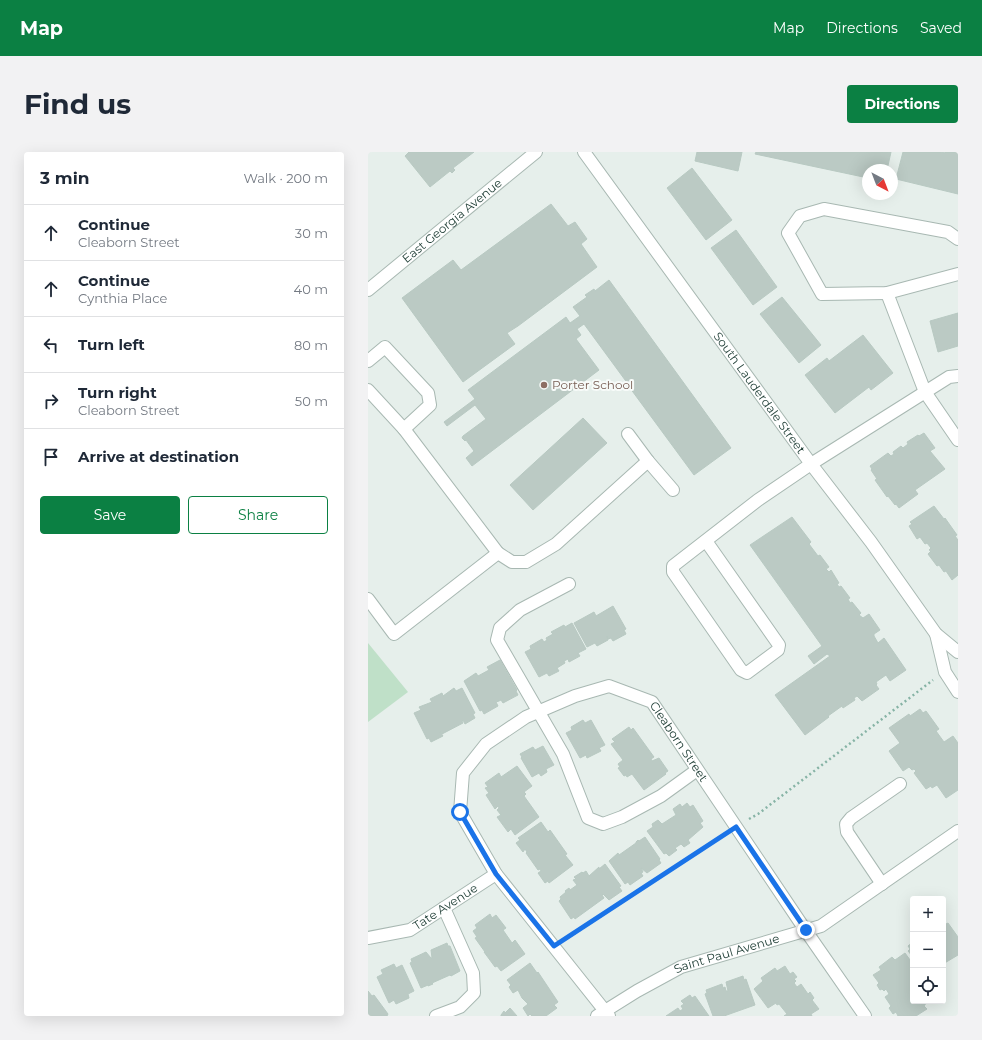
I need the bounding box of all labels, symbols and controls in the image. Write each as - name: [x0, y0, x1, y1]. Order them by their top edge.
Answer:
- text: Map: [20, 17, 63, 40]
- text: Map: [773, 19, 804, 37]
- text: Directions: [826, 19, 898, 37]
- text: Saved: [920, 19, 962, 37]
- button: Directions: [847, 85, 958, 123]
- text: Find us: [24, 87, 131, 121]
- north arrow: [862, 164, 898, 200]
- text: 3 min: [40, 168, 90, 188]
- text: Walk · 200 m: [243, 170, 328, 186]
- street label: East Georgia Avenue: [399, 175, 505, 266]
- text: Continue: [78, 215, 150, 234]
- icon: ahead: [40, 222, 62, 244]
- text: 30 m: [295, 225, 328, 241]
- text: Cleaborn Street: [78, 234, 180, 250]
- text: Continue: [78, 271, 150, 290]
- icon: ahead: [40, 278, 62, 300]
- text: 40 m: [294, 281, 328, 297]
- text: Cynthia Place: [78, 290, 167, 306]
- street label: South Lauderdale Street: [711, 329, 809, 456]
- icon: left: [40, 334, 62, 356]
- text: Turn left: [78, 335, 145, 354]
- text: 80 m: [294, 337, 328, 353]
- place label: Porter School: [552, 377, 633, 392]
- marker: Porter School: [539, 380, 549, 390]
- text: Turn right: [78, 383, 157, 402]
- icon: right: [40, 390, 62, 412]
- text: 50 m: [295, 393, 328, 409]
- text: Cleaborn Street: [78, 402, 180, 418]
- icon: arrive: [40, 446, 62, 468]
- text: Arrive at destination: [78, 447, 239, 466]
- button: Save: [40, 496, 180, 534]
- button: Share: [188, 496, 328, 534]
- street label: Cleaborn Street: [647, 698, 712, 785]
- route start: [451, 803, 469, 821]
- street label: Tate Avenue: [410, 880, 480, 933]
- map controls: [910, 896, 946, 1004]
- button: +: [910, 896, 946, 932]
- route end: [797, 921, 815, 939]
- street label: Saint Paul Avenue: [671, 931, 781, 976]
- button: −: [910, 932, 946, 968]
- button: locate: [910, 968, 946, 1004]

